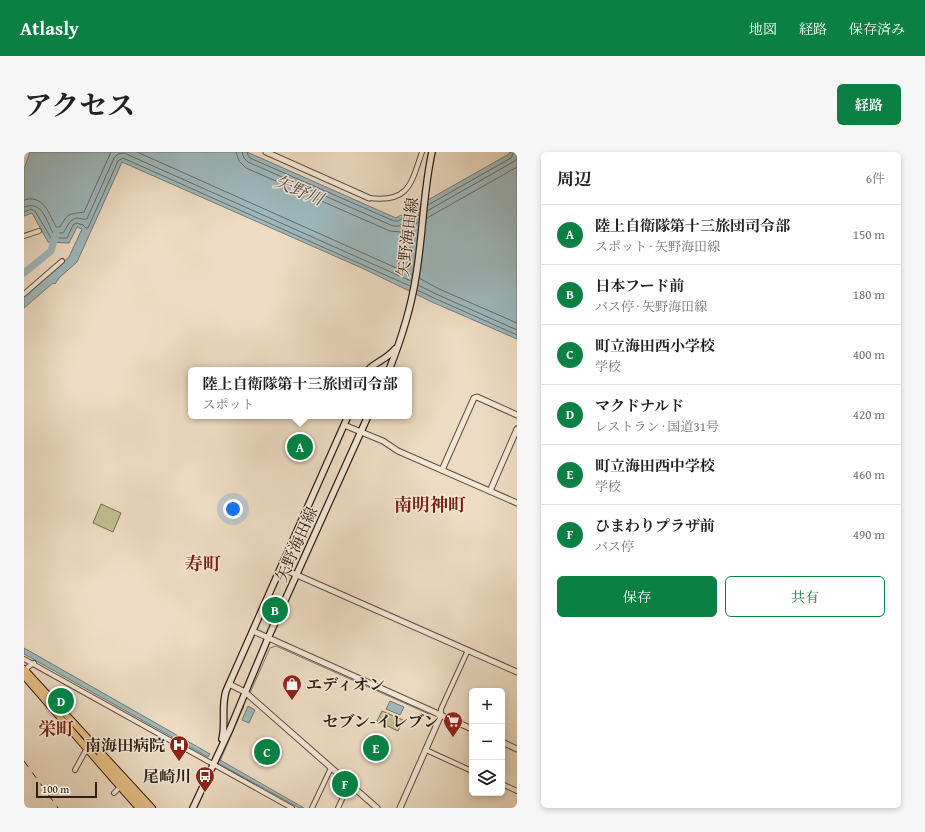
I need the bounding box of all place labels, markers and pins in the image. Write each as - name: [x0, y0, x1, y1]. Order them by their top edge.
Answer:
- pin: A: [287, 432, 313, 462]
- pin: B: [262, 595, 288, 625]
- place label: エディオン: [306, 672, 385, 696]
- shop icon: エディオン: [281, 673, 303, 701]
- pin: D: [48, 686, 74, 716]
- place label: セブン-イレブン: [322, 709, 439, 733]
- supermarket icon: セブン-イレブン: [442, 710, 464, 738]
- place label: 南海田病院: [85, 733, 165, 757]
- pin: E: [363, 733, 389, 763]
- hospital icon: 南海田病院: [168, 734, 190, 762]
- pin: C: [254, 737, 280, 767]
- place label: 尾崎川: [143, 764, 191, 788]
- bus stop icon: 尾崎川: [194, 765, 216, 793]
- pin: F: [332, 769, 358, 799]

